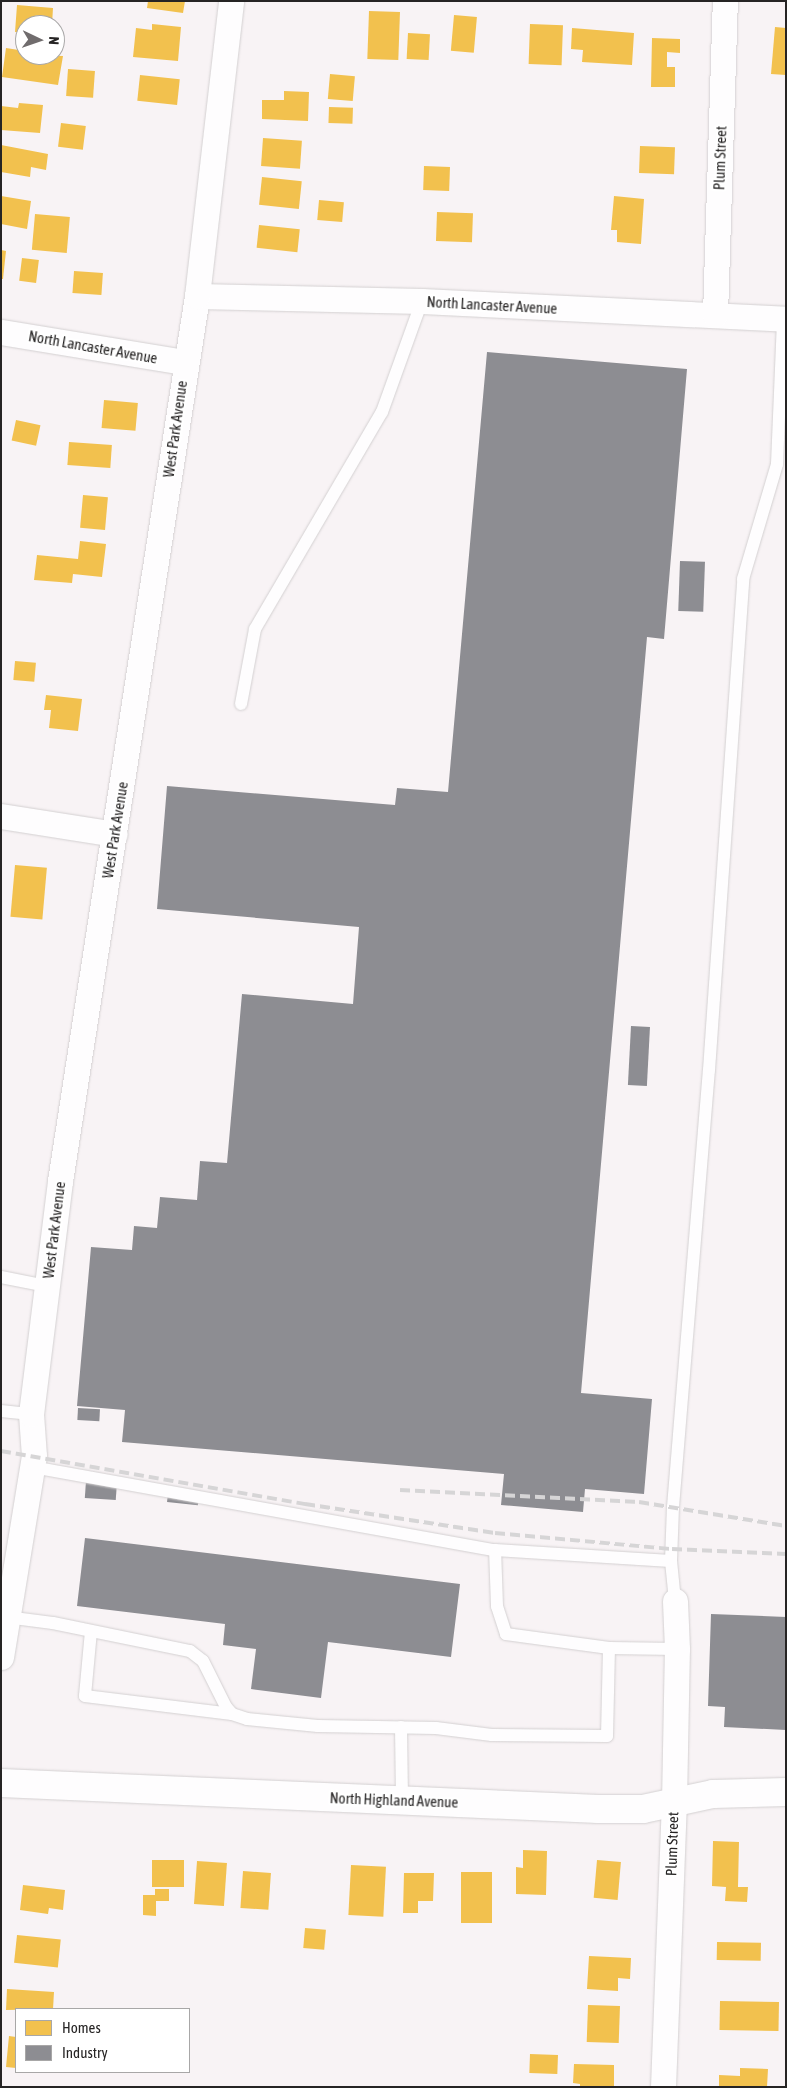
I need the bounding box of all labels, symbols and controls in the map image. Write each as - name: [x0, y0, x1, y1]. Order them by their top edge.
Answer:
- north arrow: [15, 15, 65, 65]
- text: N: [46, 36, 62, 45]
- street label: Plum Street: [710, 126, 730, 190]
- street label: North Lancaster Avenue: [426, 293, 558, 317]
- street label: North Lancaster Avenue: [27, 327, 159, 367]
- street label: West Park Avenue: [159, 379, 191, 479]
- street label: West Park Avenue: [98, 780, 132, 880]
- street label: West Park Avenue: [39, 1181, 69, 1279]
- street label: North Highland Avenue: [329, 1789, 459, 1811]
- street label: Plum Street: [662, 1812, 682, 1876]
- legend: [15, 2008, 190, 2073]
- text: Homes: [62, 2019, 101, 2036]
- text: Industry: [62, 2044, 108, 2061]

